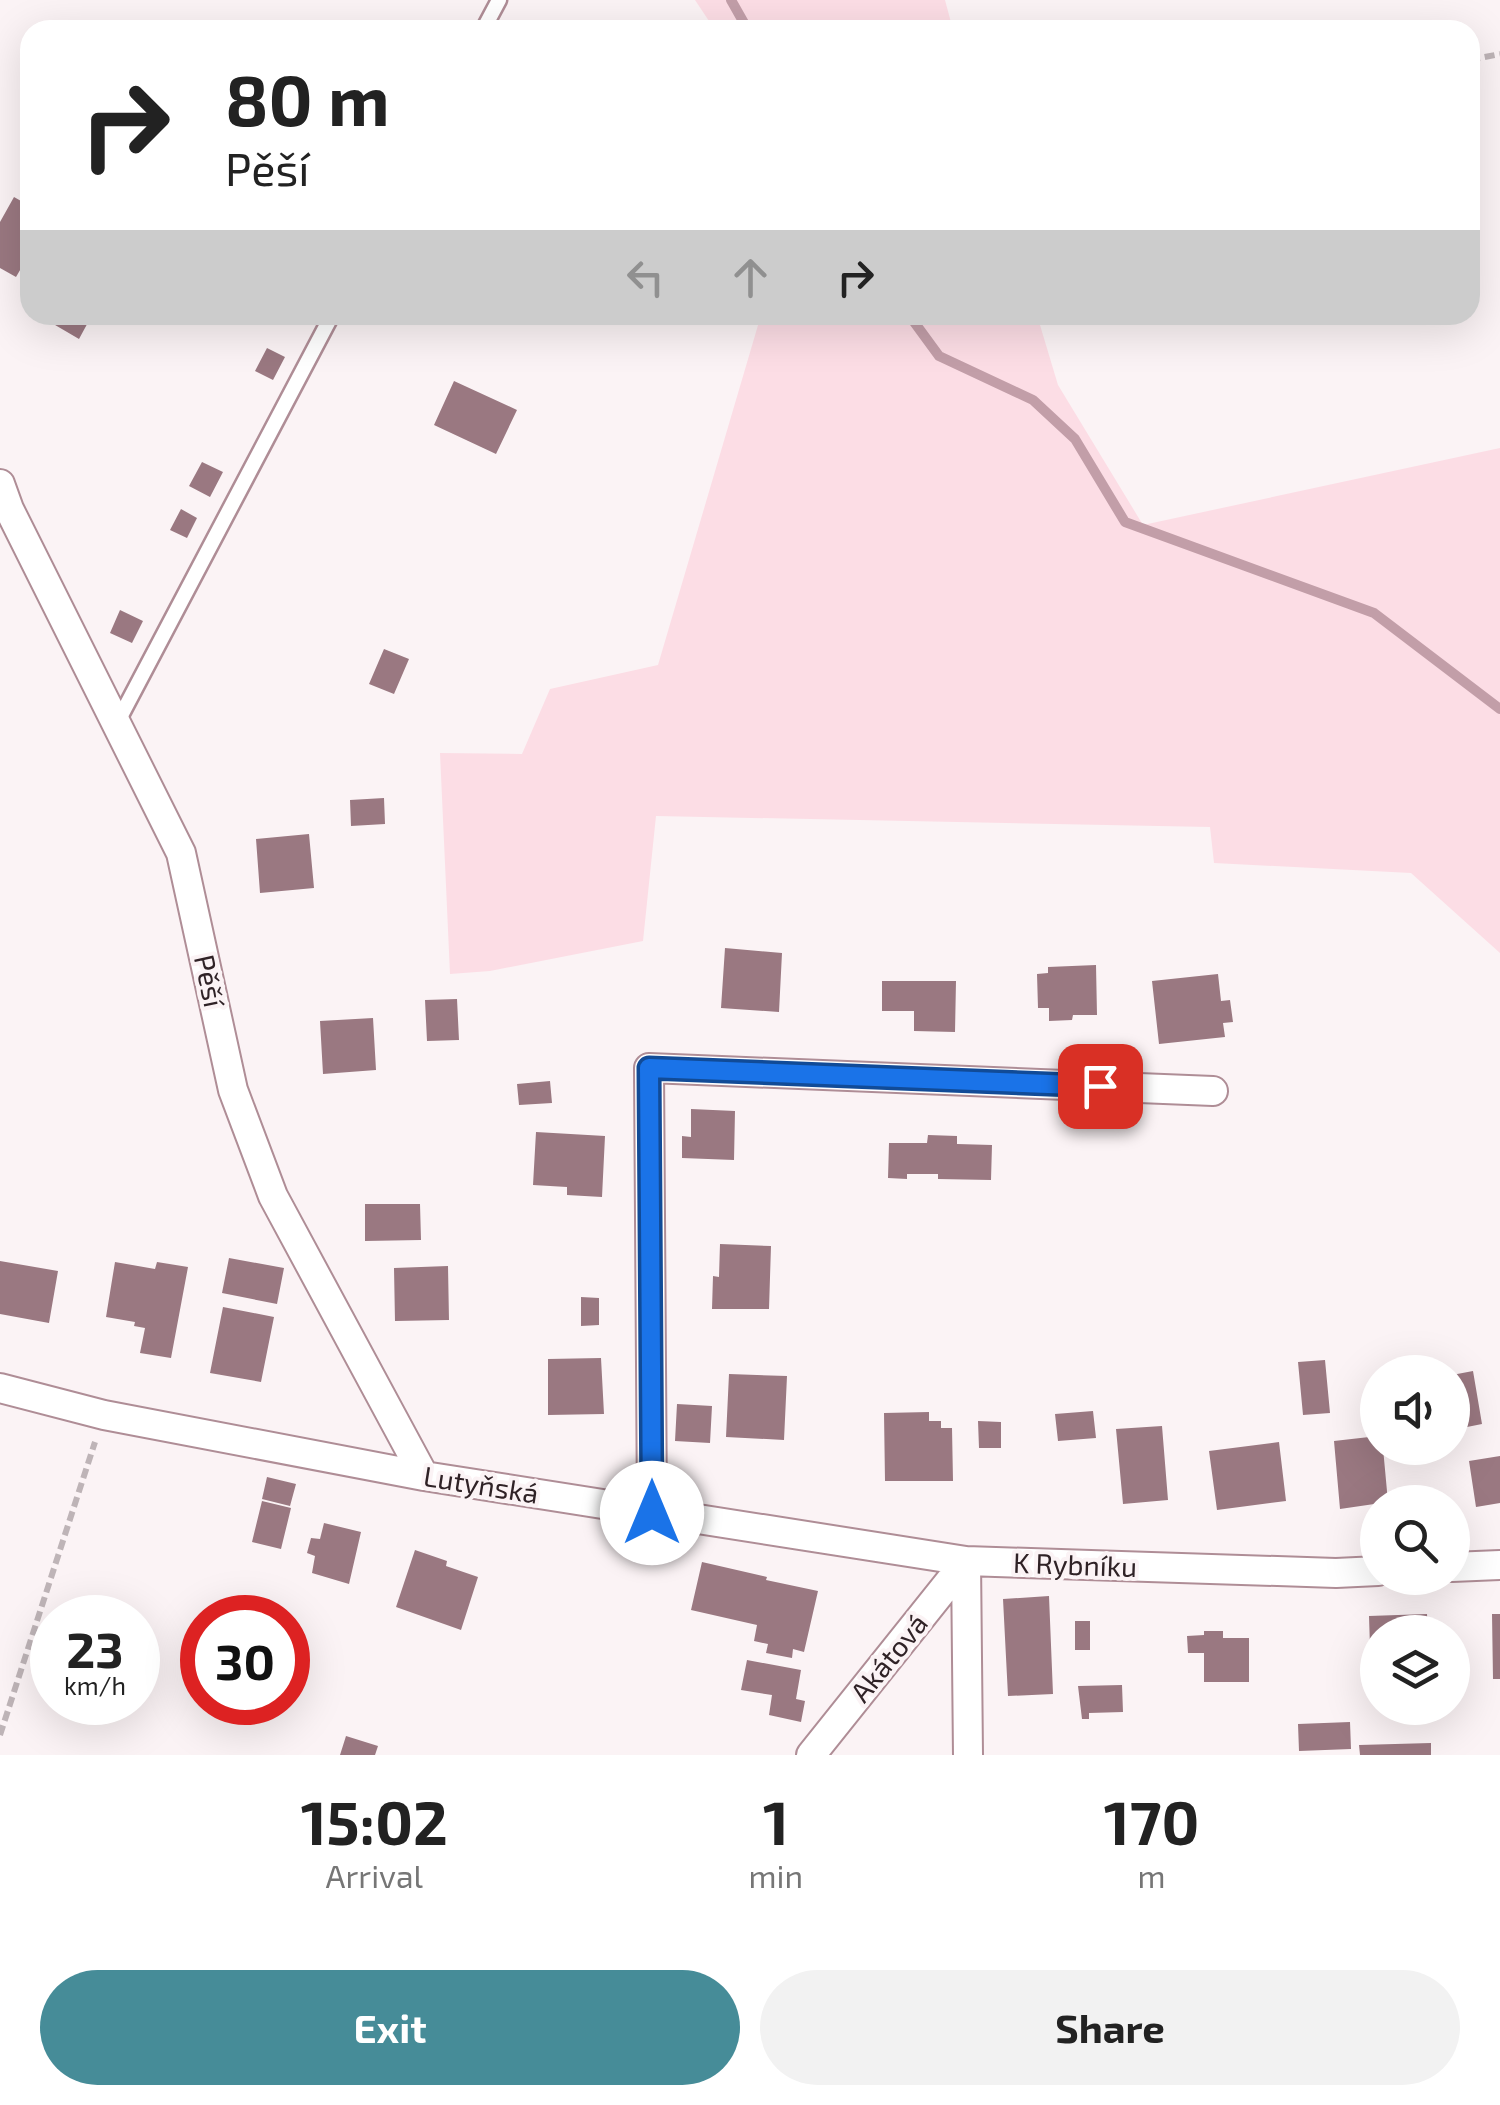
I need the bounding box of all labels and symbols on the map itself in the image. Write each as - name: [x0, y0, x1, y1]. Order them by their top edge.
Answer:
- street label: Pěší: [188, 952, 232, 1011]
- pin: [1058, 1044, 1143, 1129]
- street label: Lutyňská: [421, 1458, 541, 1510]
- position arrow: [600, 1461, 704, 1565]
- street label: K Rybníku: [1012, 1545, 1138, 1583]
- speed limit sign: 30: [180, 1595, 310, 1725]
- street label: Akátová: [842, 1606, 934, 1708]

